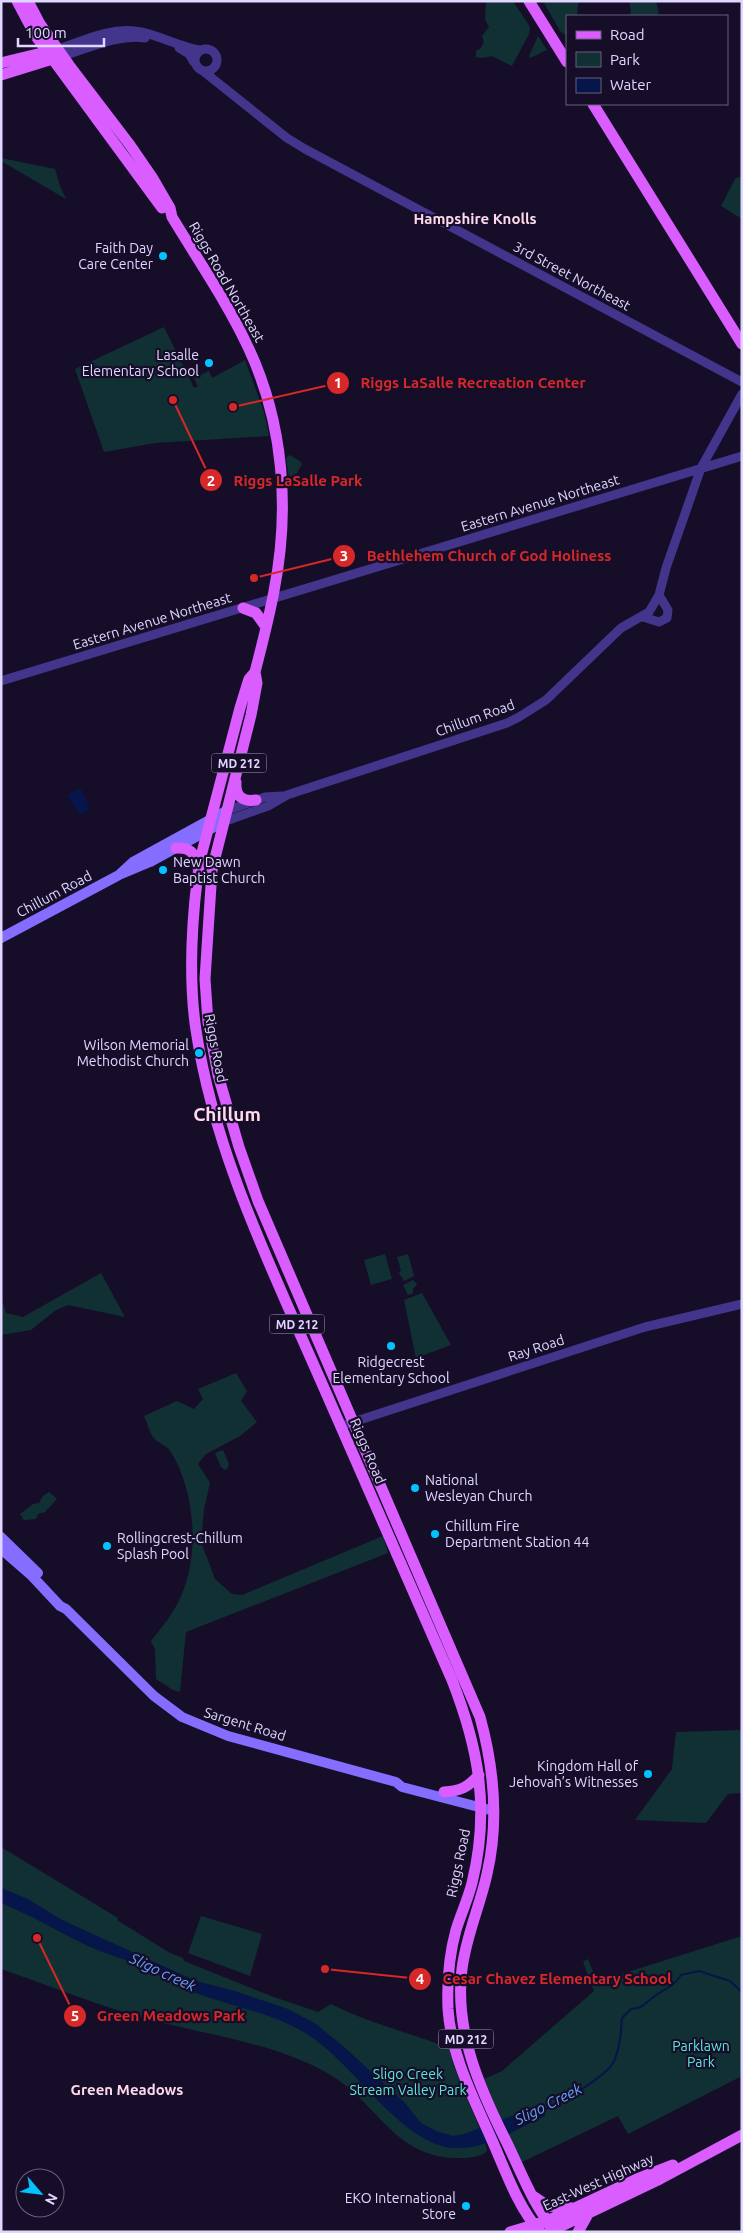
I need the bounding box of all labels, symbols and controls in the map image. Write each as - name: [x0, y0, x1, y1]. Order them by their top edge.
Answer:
- scale bar: [18, 15, 104, 47]
- legend: [566, 15, 728, 105]
- text: 100 m: [25, 24, 67, 41]
- text: Road: [610, 26, 645, 43]
- text: Park: [610, 51, 640, 68]
- text: Water: [610, 76, 651, 93]
- district label: Hampshire Knolls: [413, 210, 537, 227]
- street label: Riggs Road Northeast: [186, 219, 268, 346]
- street label: 3rd Street Northeast: [511, 238, 634, 314]
- place label: Faith Day Care Center: [78, 240, 154, 272]
- marker: Faith Day Care Center: [157, 250, 169, 262]
- place label: Lasalle Elementary School: [82, 347, 199, 379]
- marker: Lasalle Elementary School: [203, 357, 215, 369]
- callout: Riggs LaSalle Recreation Center: [325, 368, 595, 398]
- text: 1: [334, 374, 342, 391]
- text: Riggs LaSalle Recreation Center: [360, 374, 586, 391]
- callout: Riggs LaSalle Park: [198, 465, 372, 495]
- street label: Eastern Avenue Northeast: [459, 471, 622, 535]
- text: 2: [207, 472, 215, 489]
- text: Riggs LaSalle Park: [234, 472, 363, 489]
- callout: Bethlehem Church of God Holiness: [332, 541, 621, 571]
- text: 3: [340, 547, 348, 564]
- text: Bethlehem Church of God Holiness: [367, 547, 611, 564]
- street label: Eastern Avenue Northeast: [71, 589, 234, 653]
- street label: Chillum Road: [433, 696, 517, 740]
- road number: MD 212: [212, 754, 266, 772]
- place label: New Dawn Baptist Church: [173, 854, 265, 886]
- marker: New Dawn Baptist Church: [157, 864, 169, 876]
- street label: Chillum Road: [14, 867, 94, 921]
- street label: Riggs Road: [201, 1012, 231, 1084]
- place label: Wilson Memorial Methodist Church: [77, 1037, 189, 1069]
- marker: Wilson Memorial Methodist Church: [193, 1047, 205, 1059]
- district label: Chillum: [193, 1103, 261, 1125]
- road number: MD 212: [270, 1315, 324, 1334]
- street label: Ray Road: [506, 1331, 566, 1365]
- marker: Ridgecrest Elementary School: [385, 1340, 397, 1352]
- place label: Ridgecrest Elementary School: [332, 1354, 450, 1386]
- street label: Riggs Road: [347, 1416, 389, 1486]
- place label: National Wesleyan Church: [425, 1472, 532, 1504]
- marker: National Wesleyan Church: [409, 1482, 421, 1494]
- place label: Chillum Fire Department Station 44: [445, 1518, 590, 1550]
- marker: Chillum Fire Department Station 44: [429, 1528, 441, 1540]
- place label: Rollingcrest-Chillum Splash Pool: [117, 1530, 243, 1562]
- marker: Rollingcrest-Chillum Splash Pool: [101, 1540, 113, 1552]
- street label: Sargent Road: [202, 1704, 288, 1744]
- place label: Kingdom Hall of Jehovah’s Witnesses: [509, 1758, 639, 1790]
- marker: Kingdom Hall of Jehovah’s Witnesses: [642, 1768, 654, 1780]
- street label: Riggs Road: [443, 1827, 473, 1899]
- water label: Sligo creek: [126, 1949, 199, 1995]
- callout: Cesar Chavez Elementary School: [408, 1964, 682, 1994]
- text: 4: [416, 1970, 424, 1987]
- text: Cesar Chavez Elementary School: [442, 1970, 672, 1987]
- callout: Green Meadows Park: [62, 2001, 255, 2031]
- text: 5: [71, 2007, 79, 2024]
- text: Green Meadows Park: [97, 2007, 246, 2024]
- road number: MD 212: [438, 2030, 494, 2048]
- park label: Parklawn Park: [672, 2038, 730, 2070]
- park label: Sligo Creek Stream Valley Park: [349, 2066, 467, 2098]
- water label: Sligo Creek: [511, 2080, 585, 2129]
- district label: Green Meadows: [71, 2081, 183, 2098]
- street label: East-West Highway: [540, 2150, 656, 2214]
- north arrow: [15, 2168, 65, 2218]
- place label: EKO International Store: [345, 2190, 456, 2222]
- text: N: [42, 2191, 61, 2207]
- marker: EKO International Store: [460, 2200, 472, 2212]

